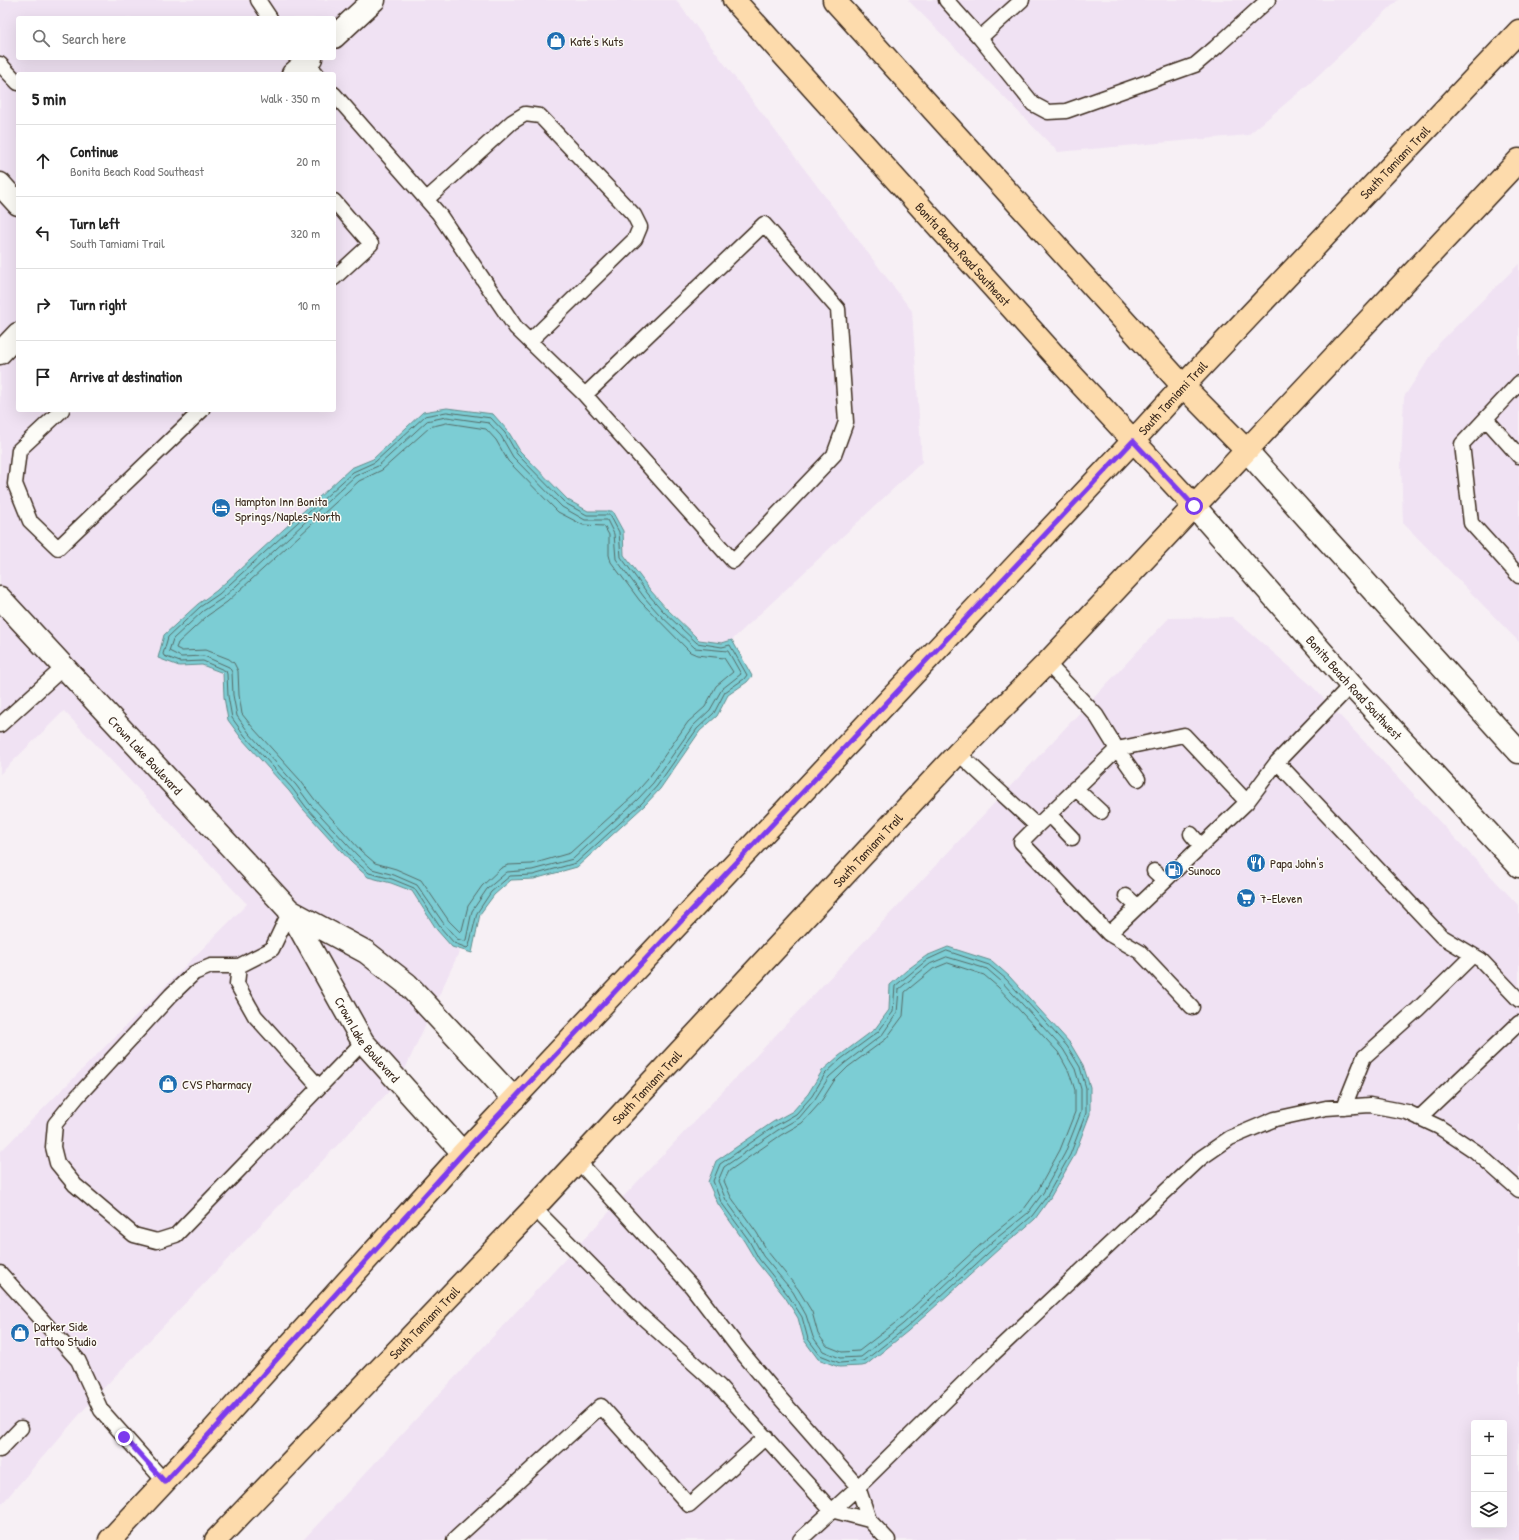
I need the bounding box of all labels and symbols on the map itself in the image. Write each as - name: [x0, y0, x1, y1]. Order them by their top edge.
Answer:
- shop icon: Kate's Kuts: [545, 30, 567, 52]
- place label: Kate's Kuts: [570, 32, 623, 50]
- street label: South Tamiami Trail: [1356, 121, 1434, 203]
- street label: Bonita Beach Road Southeast: [911, 198, 1015, 310]
- street label: South Tamiami Trail: [1134, 356, 1212, 439]
- place label: Hampton Inn Bonita Springs/Naples-North: [235, 492, 341, 525]
- hotel icon: Hampton Inn Bonita Springs/Naples-North: [210, 497, 232, 519]
- route start: [1185, 497, 1203, 515]
- street label: Bonita Beach Road Southwest: [1302, 631, 1407, 744]
- street label: Crown Lake Boulevard: [104, 711, 187, 798]
- street label: South Tamiami Trail: [829, 809, 907, 891]
- restaurant icon: Papa John's: [1245, 852, 1267, 874]
- place label: Papa John's: [1270, 854, 1324, 872]
- fuel station icon: Sunoco: [1163, 859, 1185, 881]
- place label: Sunoco: [1188, 861, 1221, 879]
- supermarket icon: 7-Eleven: [1235, 887, 1257, 909]
- place label: 7-Eleven: [1260, 889, 1302, 907]
- street label: Crown Lake Boulevard: [330, 993, 404, 1086]
- street label: South Tamiami Trail: [608, 1046, 686, 1128]
- shop icon: CVS Pharmacy: [157, 1073, 179, 1095]
- place label: CVS Pharmacy: [182, 1075, 252, 1093]
- street label: South Tamiami Trail: [385, 1282, 464, 1363]
- place label: Darker Side Tattoo Studio: [34, 1317, 96, 1350]
- shop icon: Darker Side Tattoo Studio: [9, 1322, 31, 1344]
- route end: [115, 1428, 133, 1446]

